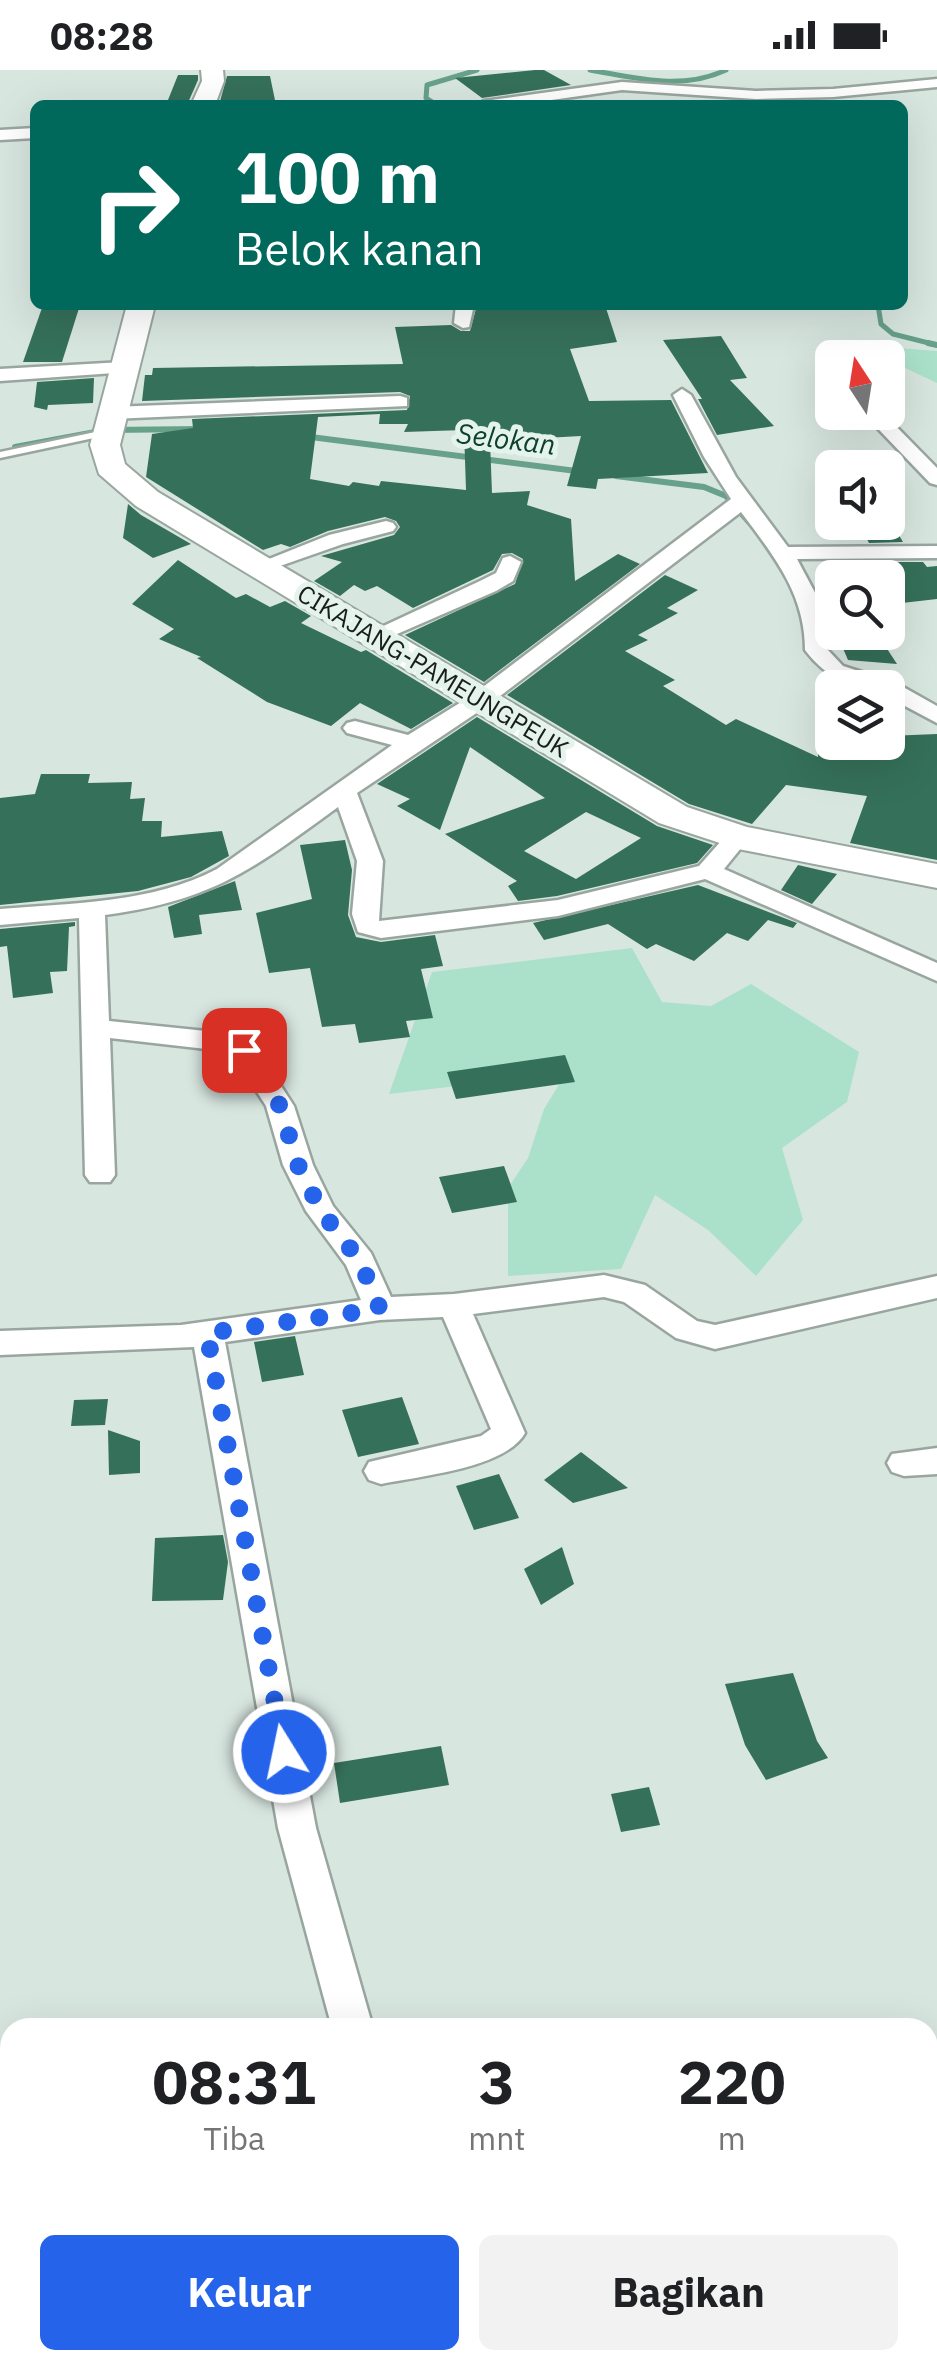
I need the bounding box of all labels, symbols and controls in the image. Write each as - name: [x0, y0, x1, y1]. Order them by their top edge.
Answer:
- text: 08:28: [50, 11, 154, 60]
- text: 100 m: [235, 131, 440, 222]
- icon: right: [70, 140, 200, 270]
- text: Belok kanan: [235, 219, 484, 277]
- north arrow: [815, 340, 905, 430]
- map controls: [815, 340, 905, 760]
- water label: Selokan: [454, 414, 558, 463]
- button: sound: [815, 450, 905, 540]
- button: search: [815, 560, 905, 650]
- street label: CIKAJANG-PAMEUNGPEUK: [292, 576, 575, 765]
- button: layers: [815, 670, 905, 760]
- pin: [202, 1008, 287, 1093]
- icon: arrive: [217, 1023, 272, 1078]
- position arrow: [232, 1700, 336, 1804]
- text: 08:31: [152, 2042, 316, 2121]
- text: 3: [479, 2042, 515, 2121]
- text: 220: [678, 2042, 786, 2121]
- text: Tiba: [203, 2117, 265, 2159]
- text: mnt: [468, 2117, 526, 2159]
- text: m: [718, 2117, 746, 2159]
- button: Keluar: [40, 2235, 459, 2350]
- button: Bagikan: [479, 2235, 898, 2350]

